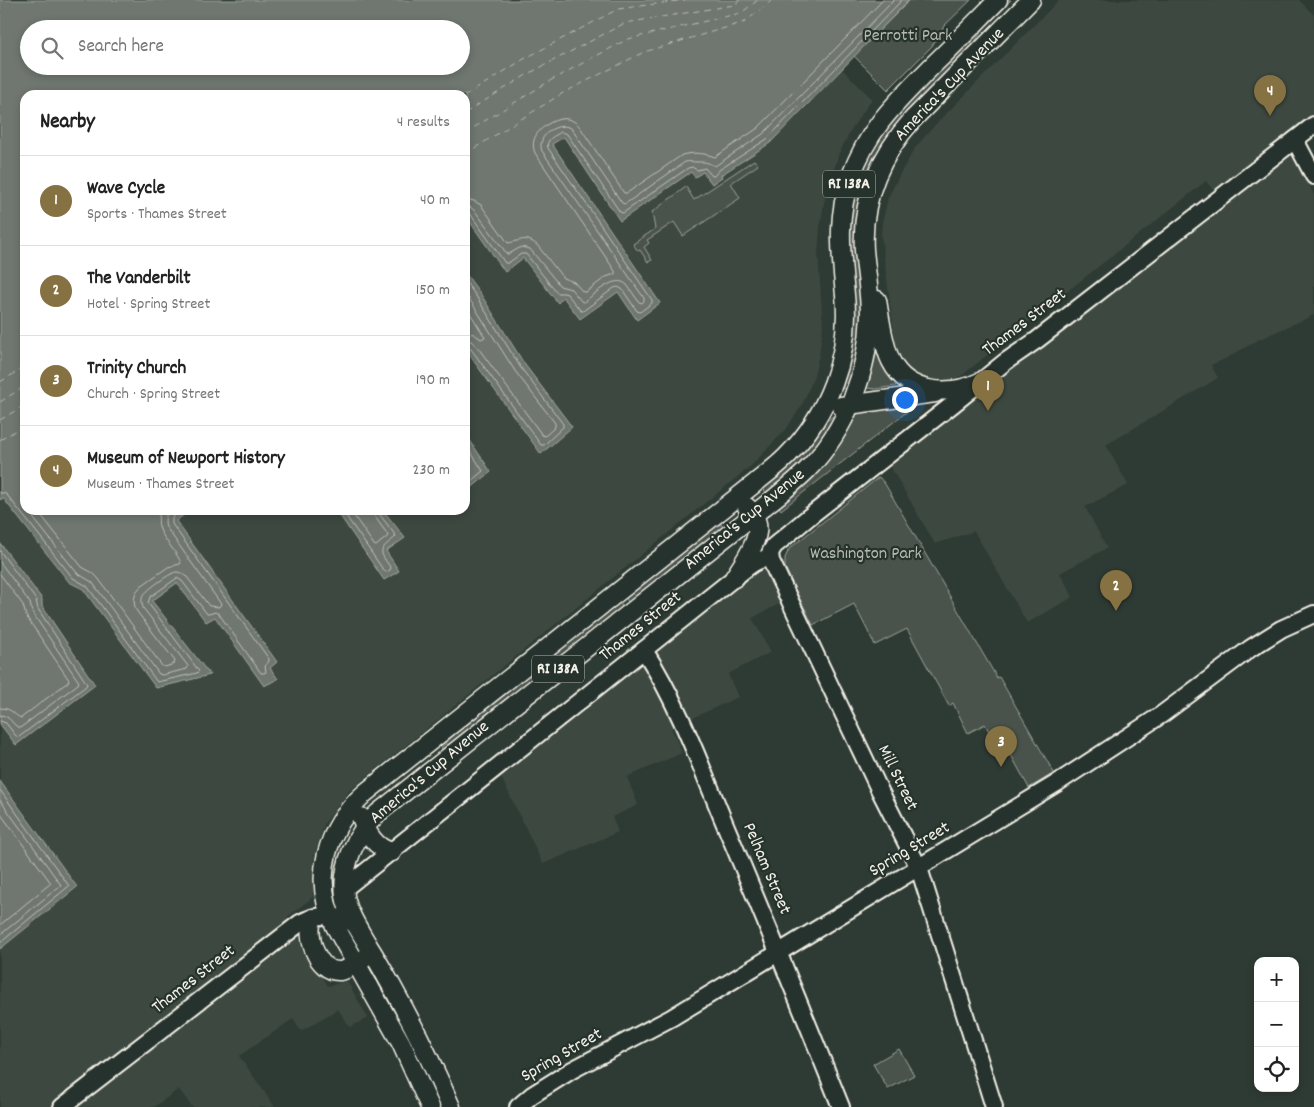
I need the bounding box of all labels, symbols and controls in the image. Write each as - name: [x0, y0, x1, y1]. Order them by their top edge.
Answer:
- search box: [20, 20, 470, 75]
- street label: America's Cup Avenue: [889, 23, 1011, 147]
- park label: Perrotti Park: [864, 24, 952, 49]
- icon: search: [38, 34, 66, 62]
- text: Search here: [78, 34, 164, 61]
- pin: 4: [1254, 75, 1286, 116]
- text: Nearby: [40, 108, 95, 138]
- text: 4 results: [397, 111, 450, 134]
- road number: RI 138A: [823, 170, 875, 198]
- text: Wave Cycle: [87, 176, 165, 203]
- text: 1: [54, 189, 58, 212]
- text: 40 m: [420, 189, 450, 212]
- text: Sports · Thames Street: [87, 203, 227, 226]
- text: The Vanderbilt: [87, 266, 190, 293]
- text: 2: [53, 279, 60, 302]
- text: 150 m: [416, 279, 450, 302]
- street label: Thames Street: [978, 283, 1073, 363]
- text: Hotel · Spring Street: [87, 293, 210, 316]
- text: Trinity Church: [87, 356, 186, 383]
- text: 3: [52, 369, 60, 392]
- text: 190 m: [416, 369, 450, 392]
- pin: 1: [972, 370, 1004, 411]
- text: Church · Spring Street: [87, 383, 220, 406]
- your location: [892, 387, 918, 413]
- text: Museum of Newport History: [87, 446, 285, 473]
- text: 4: [53, 459, 59, 482]
- text: 230 m: [413, 459, 450, 482]
- street label: America's Cup Avenue: [679, 463, 811, 577]
- text: Museum · Thames Street: [87, 473, 234, 496]
- park label: Washington Park: [810, 542, 922, 567]
- pin: 2: [1100, 570, 1132, 611]
- street label: Thames Street: [594, 586, 688, 668]
- road number: RI 138A: [532, 656, 584, 682]
- street label: America's Cup Avenue: [365, 715, 495, 831]
- pin: 3: [985, 726, 1017, 767]
- street label: Mill Street: [870, 741, 924, 815]
- street label: Spring Street: [865, 816, 955, 884]
- street label: Pelham Street: [735, 819, 797, 919]
- street label: Thames Street: [147, 939, 241, 1021]
- map controls: [1254, 957, 1299, 1092]
- button: +: [1254, 957, 1299, 1002]
- button: −: [1254, 1002, 1299, 1047]
- street label: Spring Street: [517, 1022, 608, 1089]
- button: locate: [1254, 1047, 1299, 1092]

